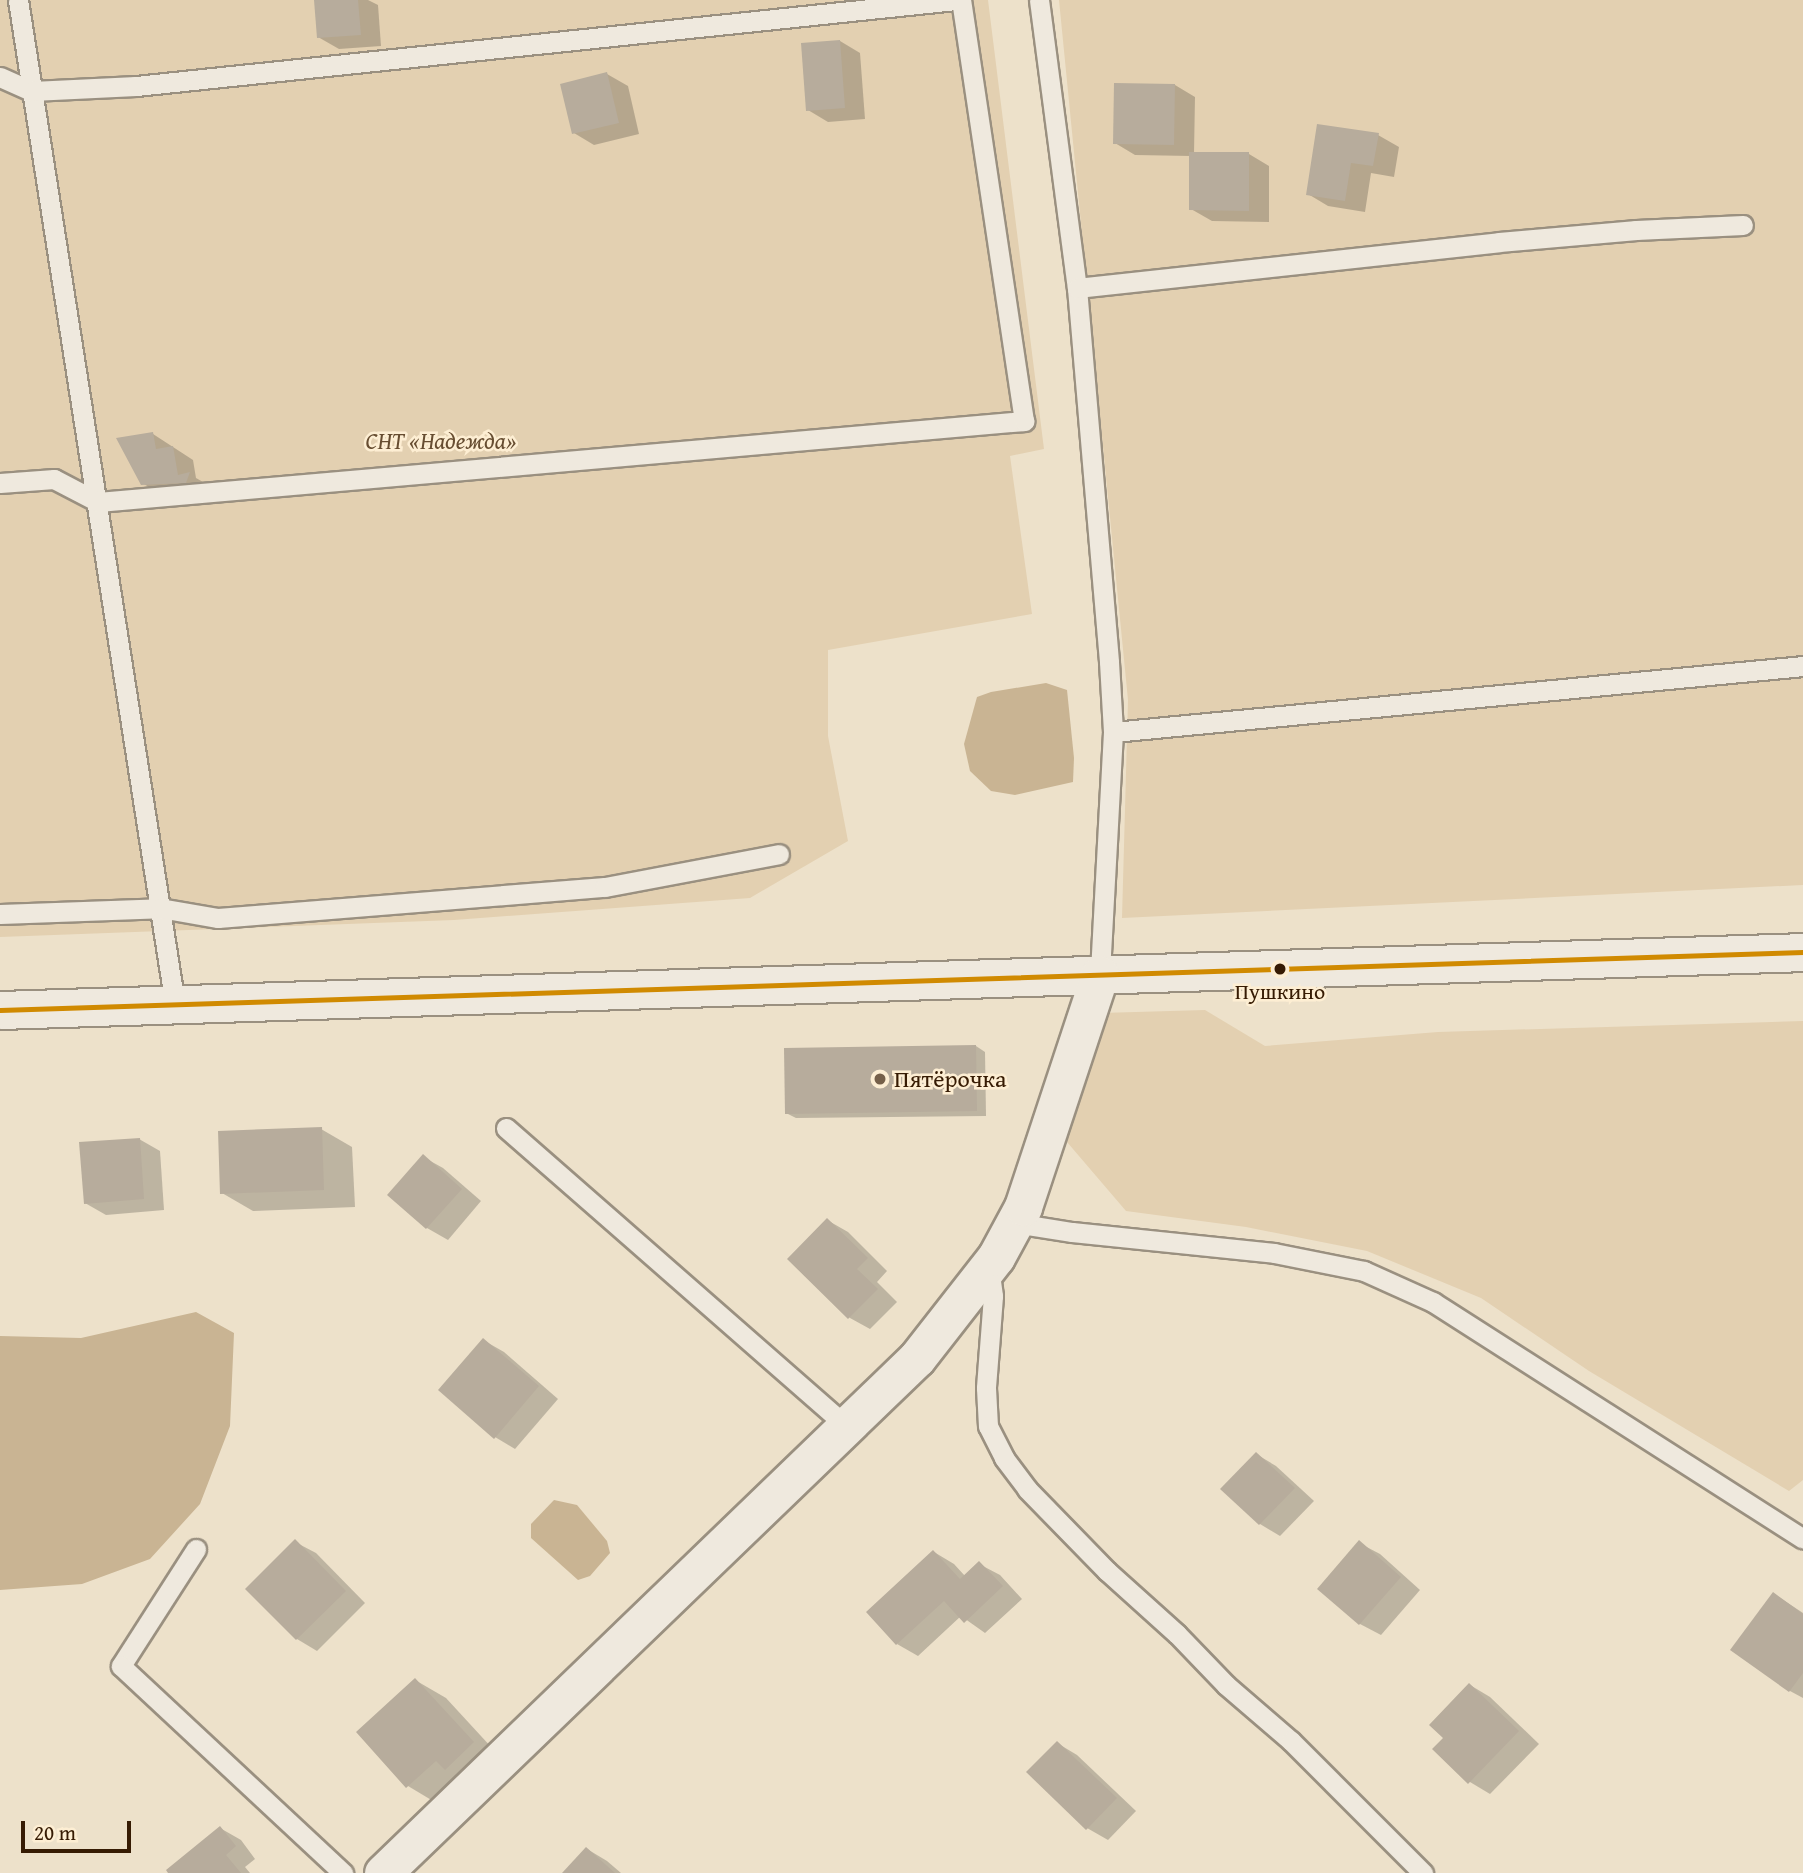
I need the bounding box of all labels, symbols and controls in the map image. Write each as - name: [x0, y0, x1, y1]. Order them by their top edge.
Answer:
- park label: СНТ «Надежда»: [366, 427, 516, 455]
- marker: Пушкино: [1273, 962, 1287, 976]
- place label: Пушкино: [1235, 979, 1325, 1005]
- place label: Пятёрочка: [894, 1065, 1006, 1093]
- marker: Пятёрочка: [872, 1071, 888, 1087]
- scale bar: [24, 1806, 135, 1850]
- text: 20 m: [34, 1817, 76, 1848]

